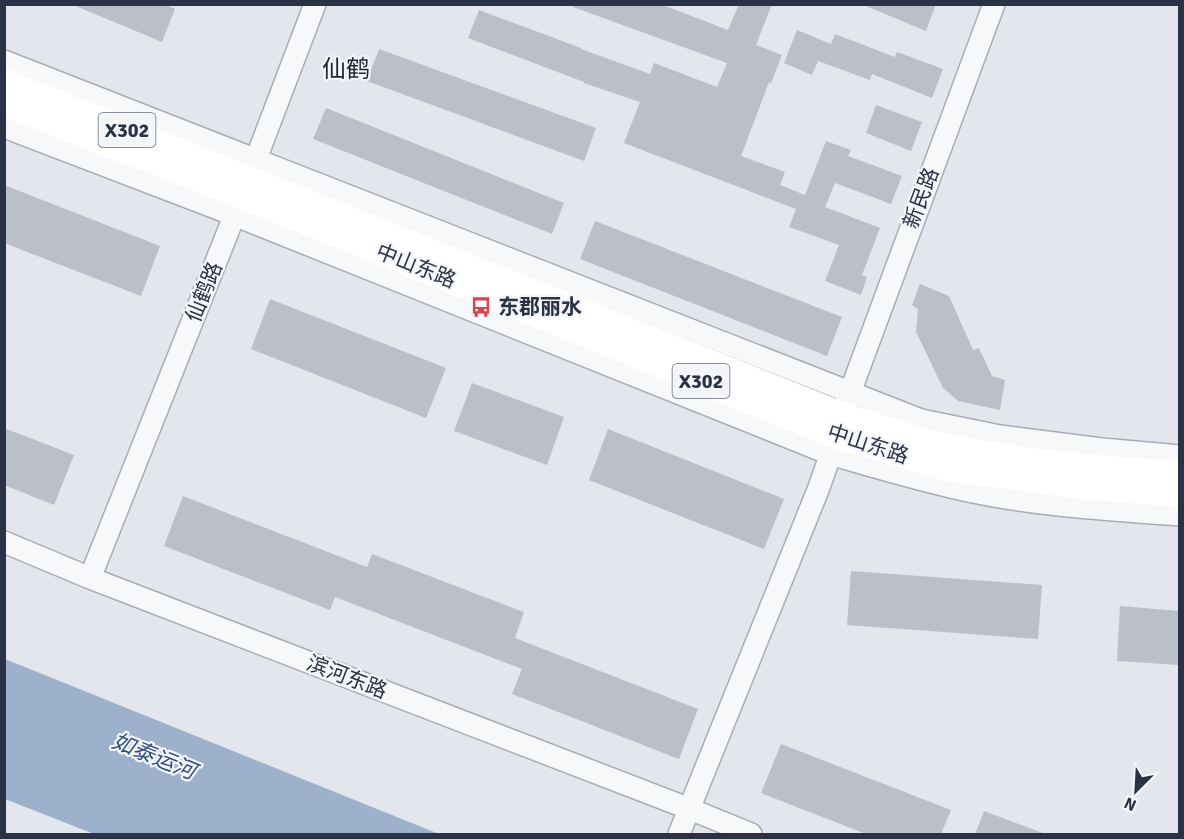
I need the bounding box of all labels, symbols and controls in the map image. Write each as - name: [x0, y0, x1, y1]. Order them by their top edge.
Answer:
- district label: 仙鹤: [322, 54, 370, 84]
- road number: X302: [98, 113, 156, 147]
- street label: 新民路: [898, 164, 944, 232]
- street label: 中山东路: [372, 238, 460, 294]
- street label: 仙鹤路: [180, 258, 228, 326]
- place label: 东郡丽水: [498, 294, 582, 320]
- bus stop icon: 东郡丽水: [469, 295, 493, 319]
- road number: X302: [672, 364, 730, 398]
- street label: 中山东路: [824, 419, 912, 469]
- street label: 滨河东路: [303, 650, 391, 704]
- water label: 如泰运河: [108, 727, 204, 786]
- north arrow: [1106, 761, 1166, 821]
- text: N: [1121, 792, 1139, 815]

